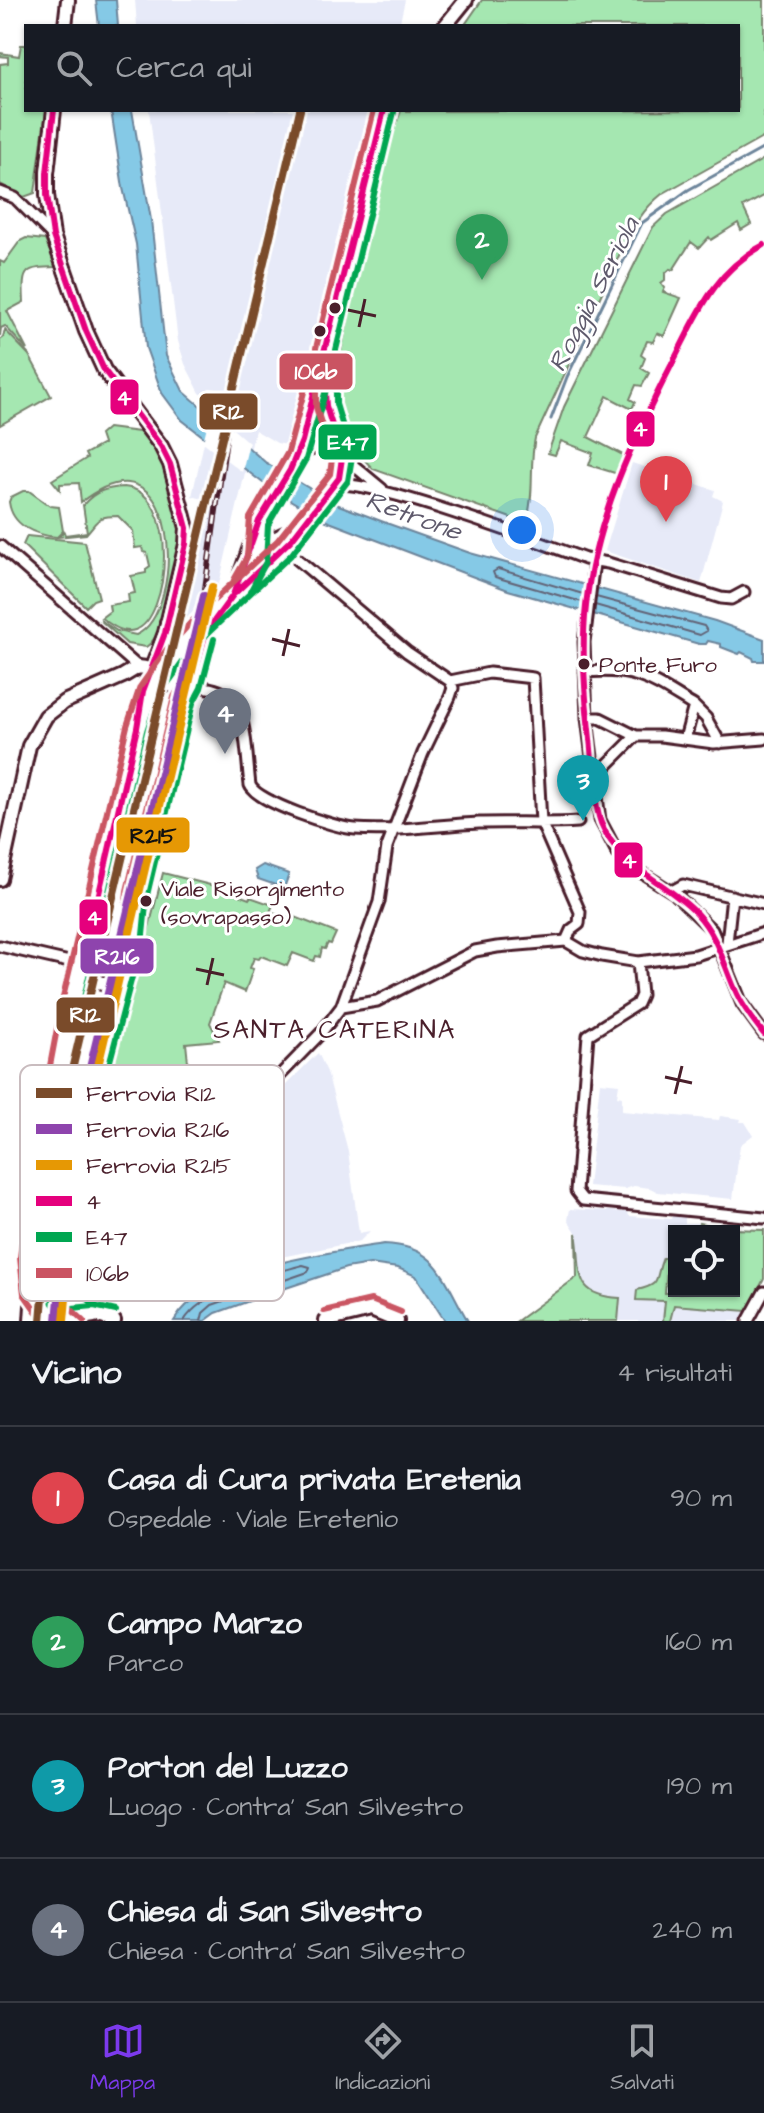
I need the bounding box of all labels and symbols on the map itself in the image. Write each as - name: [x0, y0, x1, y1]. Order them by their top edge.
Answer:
- water label: Roggia Seriola: [540, 210, 650, 378]
- pin: 2: [456, 214, 508, 280]
- unlabelled marker: [327, 300, 343, 316]
- unlabelled marker: [312, 323, 328, 339]
- line badge: 106b: [278, 352, 354, 391]
- text: 106b: [295, 357, 338, 388]
- line badge: 4: [109, 378, 140, 416]
- text: 4: [117, 383, 133, 414]
- line badge: R12: [198, 392, 259, 431]
- text: R12: [212, 397, 244, 428]
- line badge: 4: [625, 410, 656, 448]
- text: 4: [633, 414, 649, 445]
- line badge: E47: [317, 423, 378, 461]
- text: E47: [327, 428, 369, 459]
- pin: 1: [640, 456, 692, 522]
- water label: Retrone: [361, 482, 468, 550]
- your location: [502, 510, 542, 550]
- place label: Ponte Furo: [599, 650, 718, 681]
- marker: Ponte Furo: [576, 656, 592, 672]
- pin: 4: [199, 688, 251, 754]
- pin: 3: [557, 755, 609, 821]
- line badge: R215: [115, 816, 191, 854]
- text: R215: [130, 821, 177, 852]
- line badge: 4: [613, 841, 644, 879]
- text: 4: [622, 846, 638, 877]
- place label: Viale Risorgimento (sovrapasso): [161, 874, 345, 933]
- marker: Viale Risorgimento (sovrapasso): [138, 893, 154, 909]
- line badge: 4: [78, 898, 109, 936]
- text: 4: [87, 903, 103, 934]
- line badge: R216: [79, 937, 155, 975]
- text: R216: [95, 942, 140, 973]
- line badge: R12: [55, 996, 116, 1034]
- text: R12: [69, 1000, 101, 1031]
- district label: SANTA CATERINA: [213, 1012, 457, 1048]
- legend: [20, 1065, 284, 1301]
- text: Ferrovia R12: [86, 1079, 216, 1110]
- text: Ferrovia R216: [86, 1115, 230, 1146]
- text: Ferrovia R215: [86, 1151, 232, 1182]
- text: 4: [86, 1187, 101, 1218]
- text: E47: [86, 1223, 128, 1254]
- text: 106b: [86, 1259, 129, 1290]

